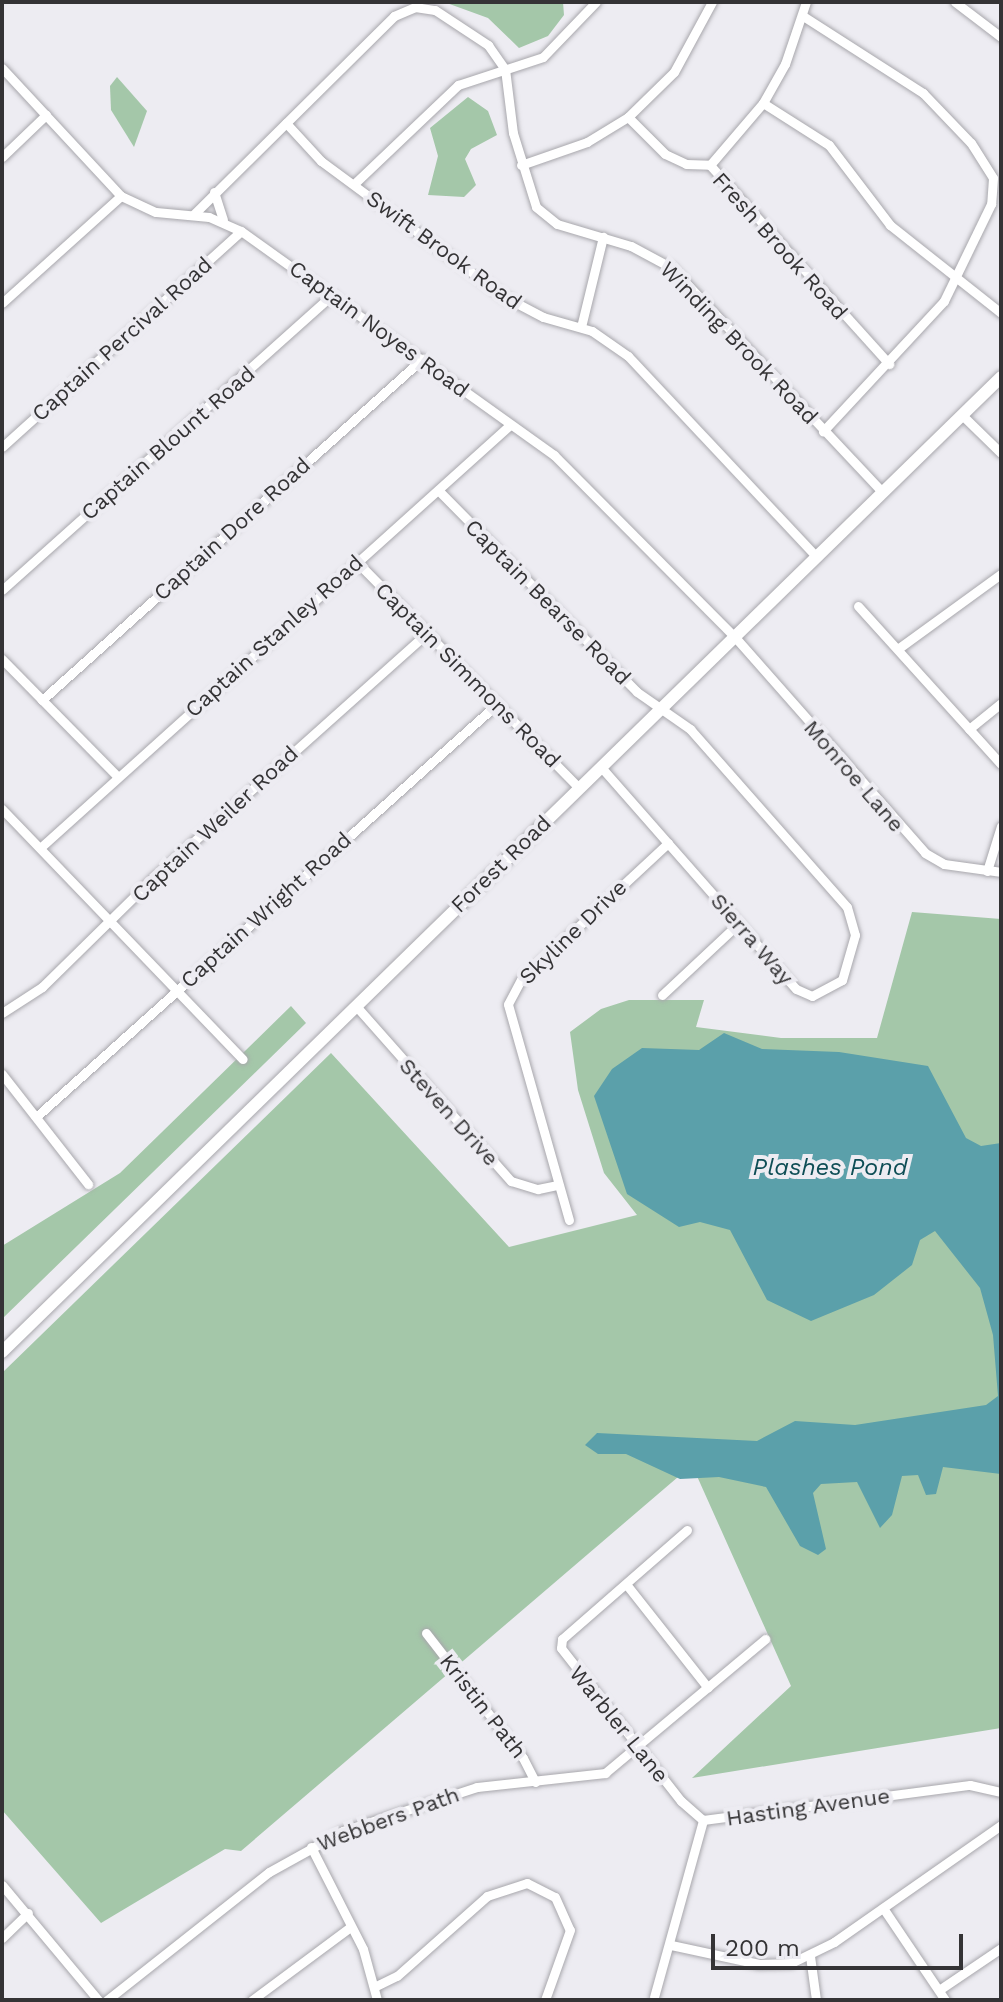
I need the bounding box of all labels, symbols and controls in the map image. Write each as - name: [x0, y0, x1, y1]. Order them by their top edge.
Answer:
- street label: Fresh Brook Road: [707, 167, 853, 325]
- street label: Swift Brook Road: [361, 185, 527, 315]
- street label: Captain Percival Road: [26, 251, 218, 427]
- street label: Captain Noyes Road: [284, 255, 474, 403]
- street label: Winding Brook Road: [654, 256, 824, 430]
- street label: Captain Blount Road: [76, 360, 260, 526]
- street label: Captain Dore Road: [148, 452, 316, 606]
- street label: Captain Bearse Road: [460, 514, 636, 690]
- street label: Captain Stanley Road: [179, 549, 369, 723]
- street label: Captain Simmons Road: [370, 577, 566, 773]
- street label: Monroe Lane: [798, 715, 910, 837]
- street label: Captain Weiler Road: [126, 740, 304, 908]
- street label: Forest Road: [446, 810, 556, 918]
- street label: Captain Wright Road: [175, 826, 357, 994]
- street label: Skyline Drive: [514, 874, 632, 990]
- street label: Sierra Way: [705, 887, 799, 991]
- street label: Steven Drive: [394, 1053, 504, 1171]
- water label: Plashes Pond: [753, 1154, 907, 1182]
- street label: Kristin Path: [434, 1648, 532, 1764]
- street label: Warbler Lane: [564, 1660, 674, 1788]
- street label: Webbers Path: [313, 1781, 463, 1857]
- street label: Hasting Avenue: [724, 1782, 892, 1832]
- scale bar: [715, 1918, 967, 1968]
- text: 200 m: [725, 1934, 800, 1962]

